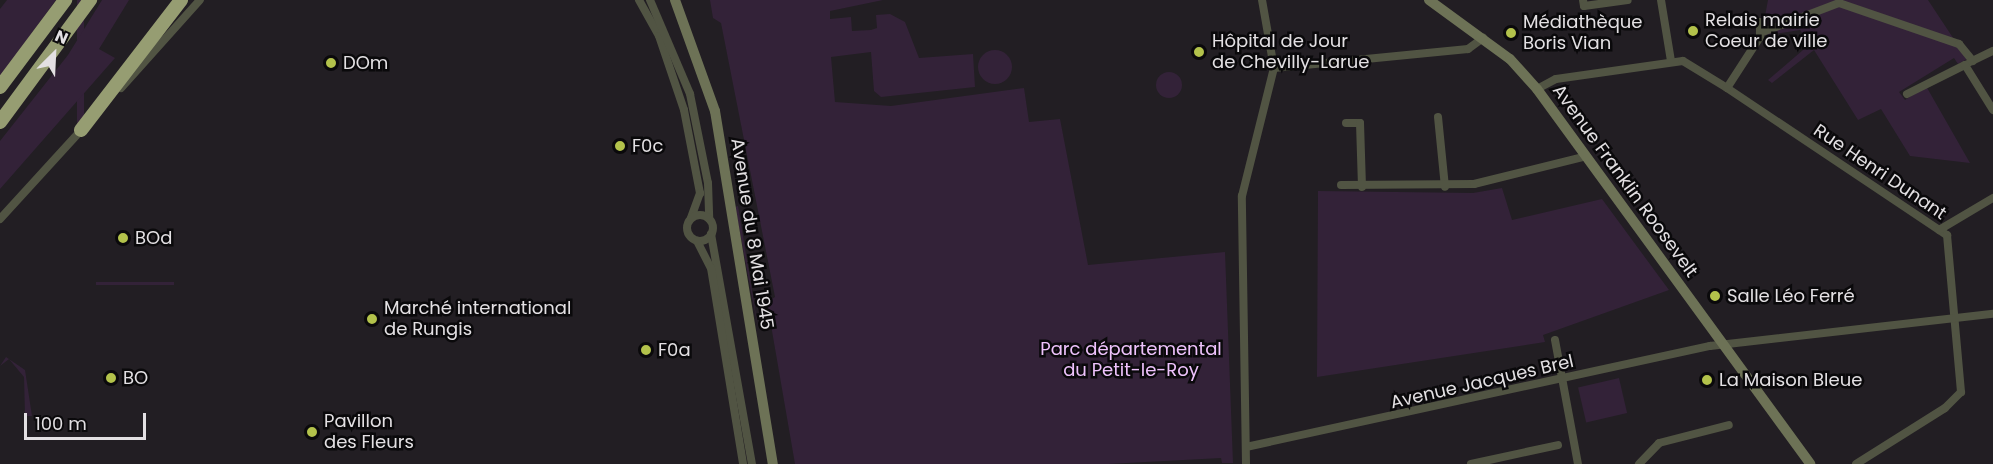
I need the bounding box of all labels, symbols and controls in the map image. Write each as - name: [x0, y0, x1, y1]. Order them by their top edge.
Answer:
- place label: Relais mairie Coeur de ville: [1705, 10, 1827, 52]
- place label: Médiathèque Boris Vian: [1523, 12, 1643, 54]
- north arrow: [24, 24, 84, 84]
- text: N: [51, 24, 72, 50]
- marker: Relais mairie Coeur de ville: [1686, 24, 1700, 38]
- marker: Médiathèque Boris Vian: [1504, 26, 1518, 40]
- place label: Hôpital de Jour de Chevilly-Larue: [1212, 31, 1369, 74]
- marker: Hôpital de Jour de Chevilly-Larue: [1190, 43, 1208, 61]
- place label: DOm: [343, 52, 388, 74]
- marker: DOm: [324, 56, 338, 70]
- street label: Avenue Franklin Roosevelt: [1548, 80, 1702, 282]
- street label: Rue Henri Dunant: [1809, 120, 1951, 224]
- place label: F0c: [632, 135, 663, 157]
- street label: Avenue du 8 Mai 1945: [726, 137, 778, 331]
- marker: F0c: [613, 139, 627, 153]
- place label: BOd: [135, 227, 172, 249]
- marker: BOd: [116, 231, 130, 245]
- place label: Salle Léo Ferré: [1727, 285, 1855, 307]
- marker: Salle Léo Ferré: [1708, 289, 1722, 303]
- place label: Marché international de Rungis: [384, 298, 571, 340]
- marker: Marché international de Rungis: [365, 312, 379, 326]
- place label: F0a: [658, 339, 691, 361]
- park label: Parc départemental du Petit-le-Roy: [1040, 339, 1222, 382]
- marker: F0a: [639, 343, 653, 357]
- street label: Avenue Jacques Brel: [1388, 350, 1576, 414]
- place label: BO: [123, 367, 148, 389]
- place label: La Maison Bleue: [1719, 369, 1862, 391]
- marker: BO: [104, 371, 118, 385]
- marker: La Maison Bleue: [1700, 373, 1714, 387]
- scale bar: [27, 401, 148, 439]
- text: 100 m: [35, 411, 87, 436]
- place label: Pavillon des Fleurs: [324, 411, 414, 454]
- marker: Pavillon des Fleurs: [305, 425, 319, 439]

